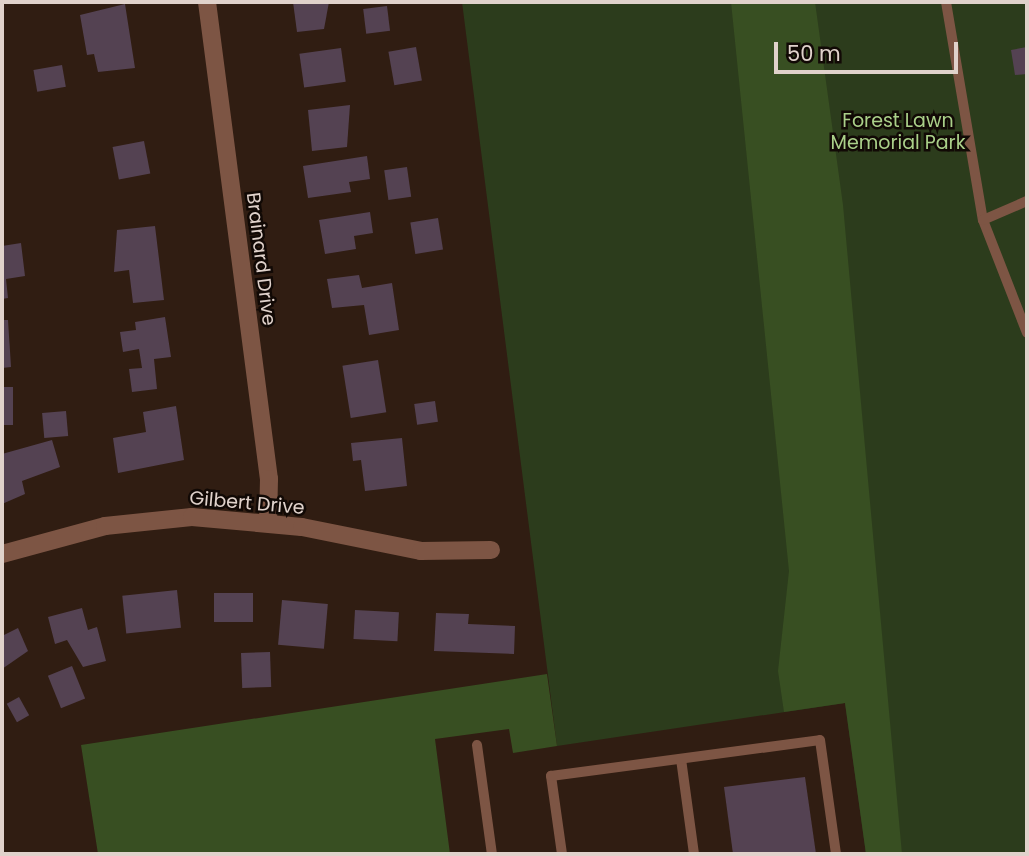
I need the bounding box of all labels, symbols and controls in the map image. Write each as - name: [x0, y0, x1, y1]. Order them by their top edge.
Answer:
- scale bar: [777, 28, 961, 72]
- text: 50 m: [787, 39, 841, 68]
- park label: Forest Lawn Memorial Park: [831, 110, 965, 154]
- street label: Brainard Drive: [242, 191, 280, 327]
- street label: Gilbert Drive: [188, 487, 306, 519]

